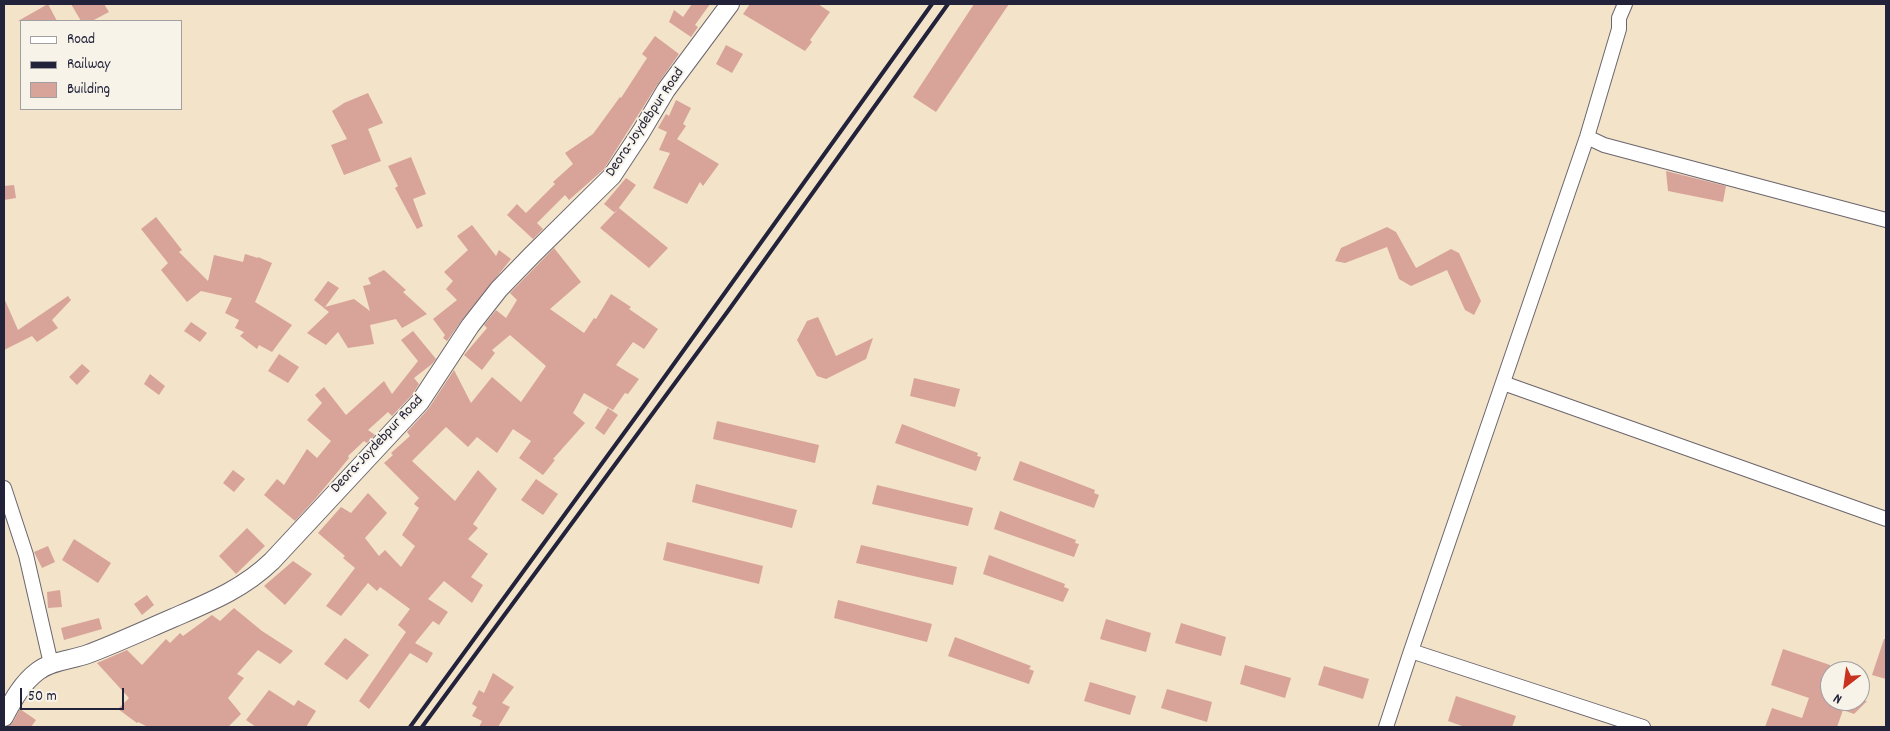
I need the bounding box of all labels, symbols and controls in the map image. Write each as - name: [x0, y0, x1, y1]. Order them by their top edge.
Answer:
- legend: [20, 20, 182, 110]
- text: Road: [67, 29, 95, 51]
- text: Railway: [67, 54, 110, 76]
- street label: Deora-Joydebpur Road: [603, 65, 689, 181]
- text: Building: [67, 79, 110, 101]
- street label: Deora-Joydebpur Road: [328, 392, 428, 498]
- north arrow: [1820, 661, 1870, 711]
- scale bar: [22, 678, 126, 710]
- text: 50 m: [28, 686, 57, 708]
- text: N: [1830, 688, 1846, 709]

